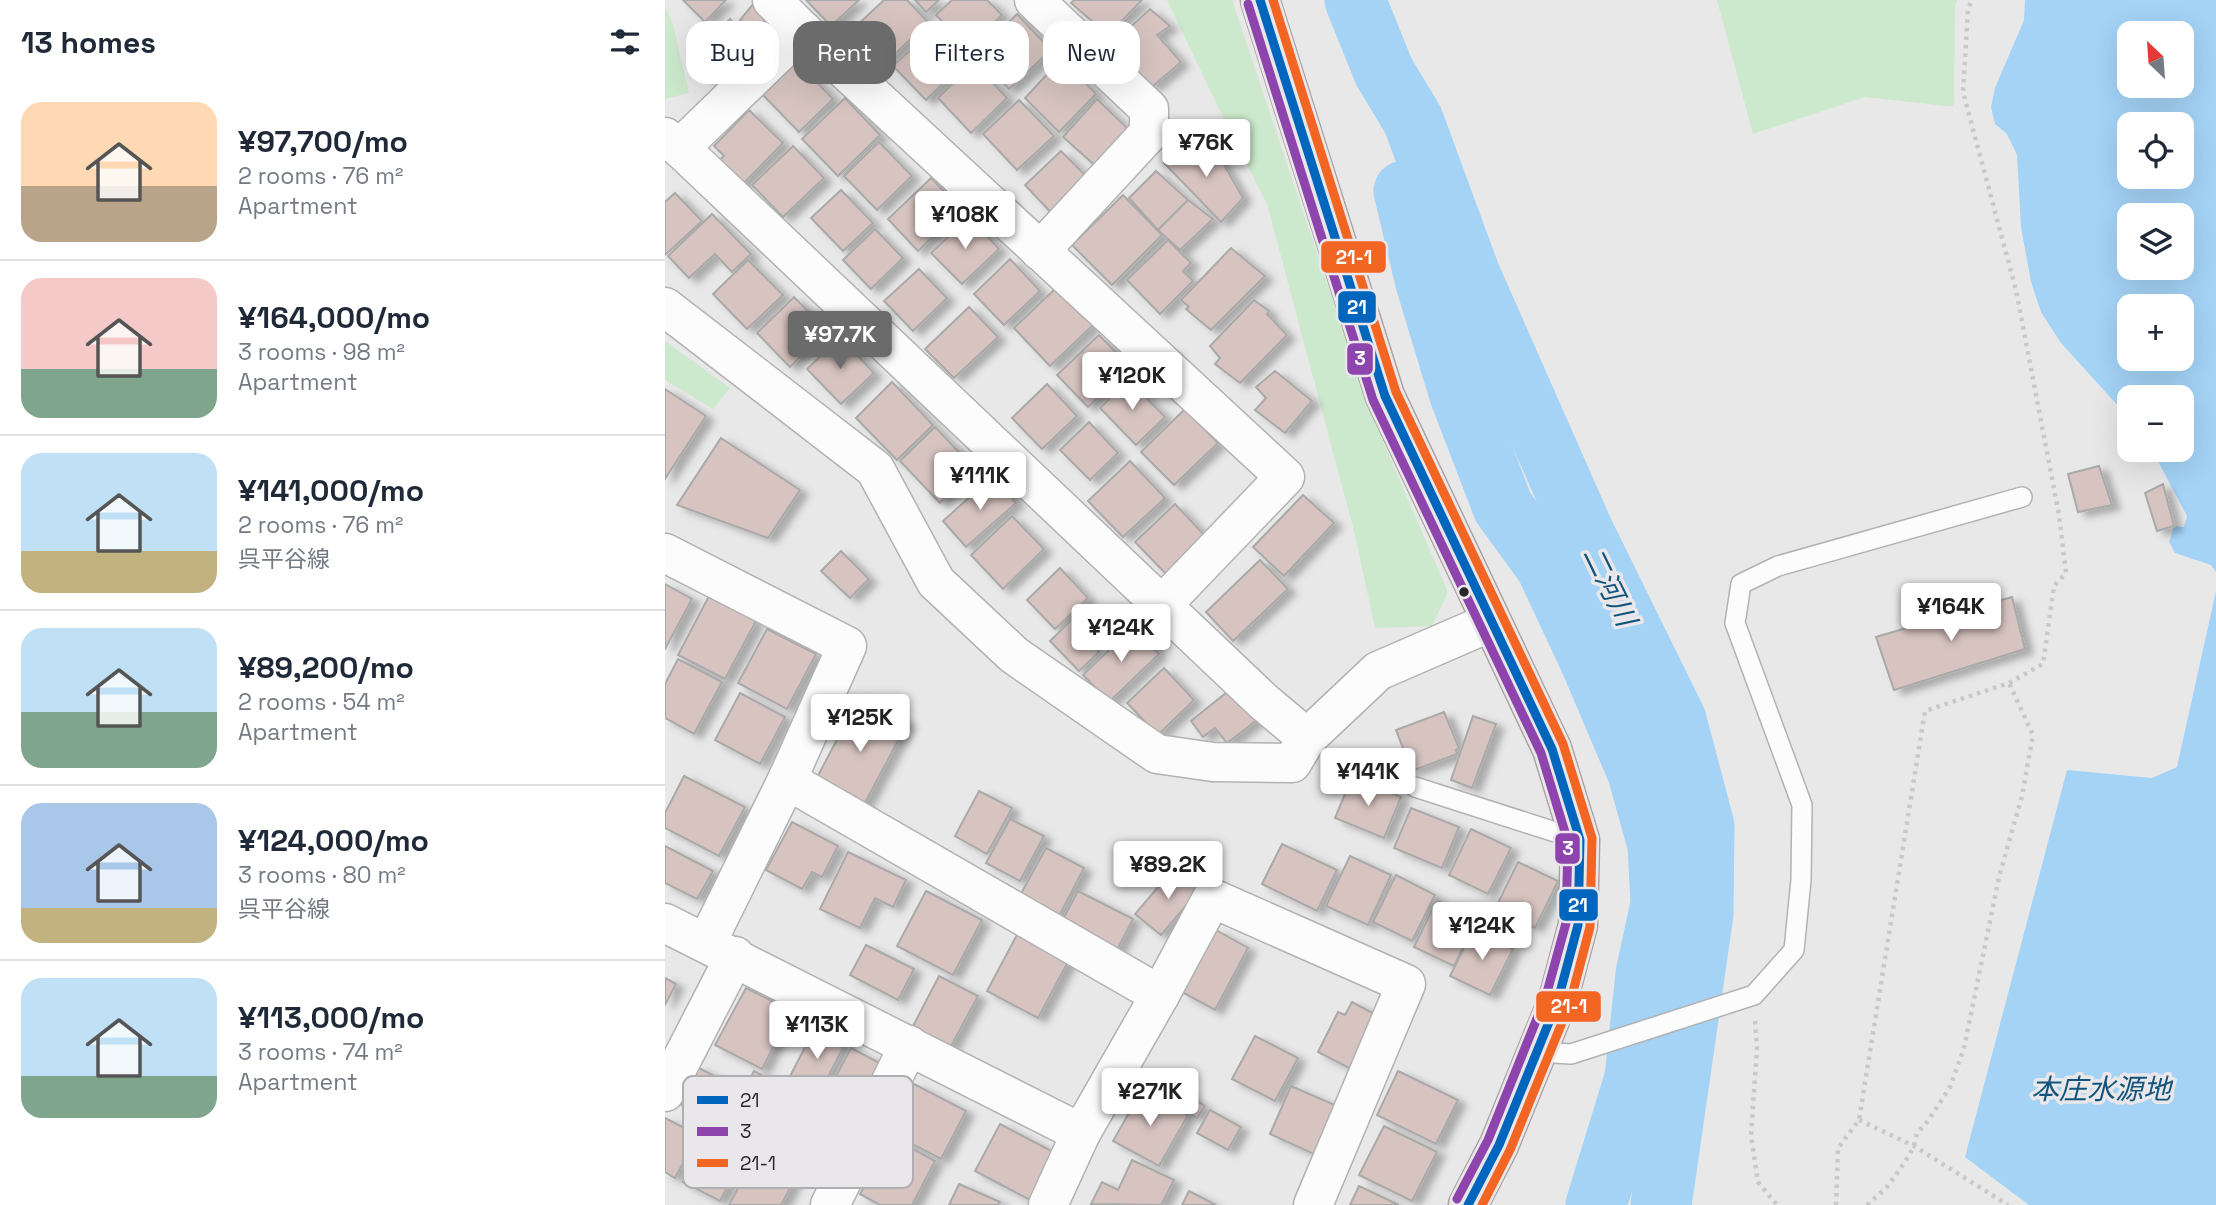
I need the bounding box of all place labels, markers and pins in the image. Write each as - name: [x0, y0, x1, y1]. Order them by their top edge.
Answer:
- pin: ¥76K: [1165, 120, 1247, 179]
- pin: ¥108K: [916, 191, 1014, 251]
- pin: ¥97.7K: [783, 312, 897, 371]
- pin: ¥120K: [1083, 352, 1181, 412]
- pin: ¥111K: [931, 452, 1029, 512]
- pin: ¥164K: [1902, 584, 2000, 643]
- unlabelled marker: [1457, 585, 1471, 599]
- pin: ¥124K: [1072, 604, 1170, 664]
- pin: ¥125K: [811, 694, 909, 754]
- pin: ¥141K: [1319, 748, 1417, 808]
- pin: ¥89.2K: [1111, 842, 1225, 901]
- pin: ¥124K: [1433, 902, 1531, 962]
- pin: ¥113K: [768, 1002, 866, 1061]
- pin: ¥271K: [1101, 1068, 1199, 1128]

